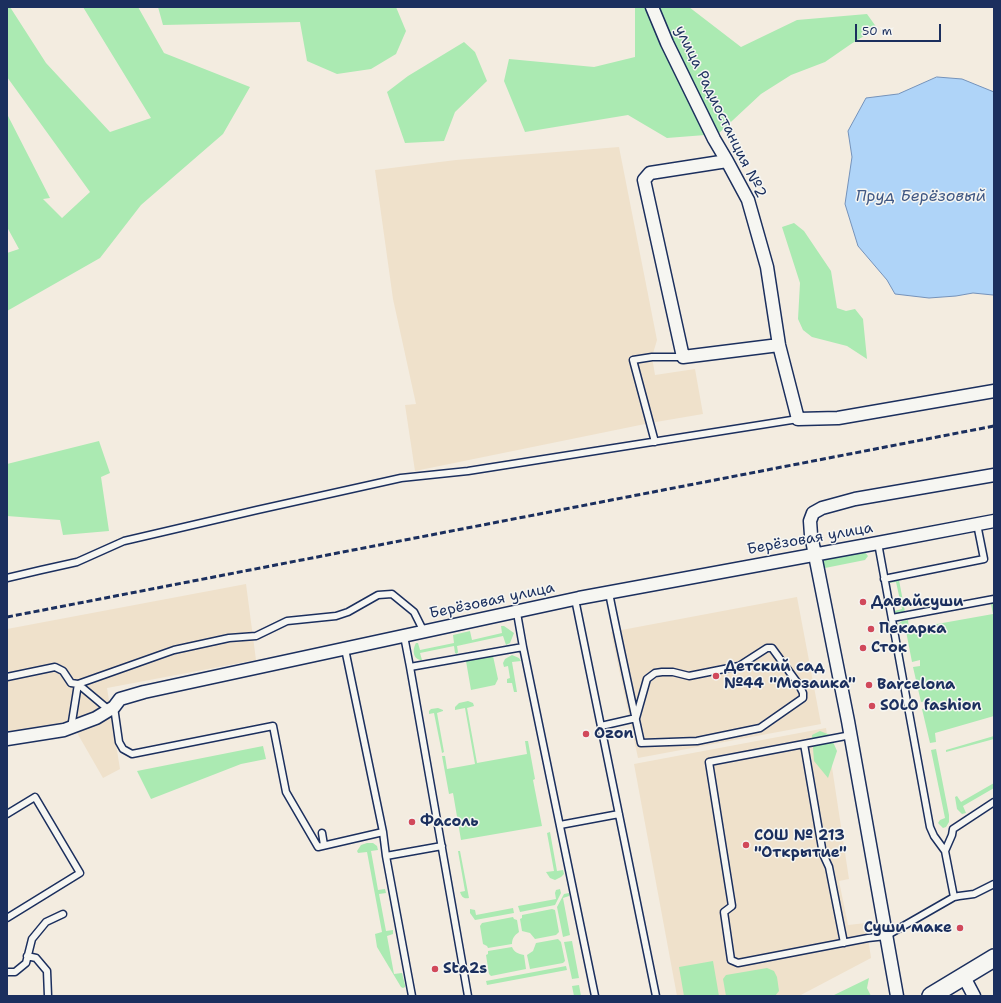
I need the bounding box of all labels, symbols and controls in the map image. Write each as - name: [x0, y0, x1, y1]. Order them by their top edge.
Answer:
- scale bar: [857, 16, 943, 42]
- street label: улица Радиостанция №2: [670, 23, 770, 201]
- text: 50 m: [862, 23, 892, 39]
- water label: Пруд Берёзовый: [856, 187, 986, 207]
- street label: Берёзовая улица: [746, 519, 874, 559]
- street label: Берёзовая улица: [428, 579, 556, 623]
- place label: Давайсуши: [871, 593, 963, 611]
- marker: Давайсуши: [858, 597, 868, 607]
- place label: Пекарка: [879, 620, 946, 638]
- marker: Пекарка: [866, 624, 876, 634]
- place label: Сток: [871, 639, 907, 657]
- marker: Сток: [858, 643, 868, 653]
- place label: Детский сад №44 "Мозаика": [724, 658, 856, 693]
- marker: Детский сад №44 "Мозаика": [711, 671, 721, 681]
- place label: Barcelona: [877, 676, 955, 694]
- marker: Barcelona: [864, 680, 874, 690]
- place label: SOLO fashion: [880, 697, 981, 715]
- marker: SOLO fashion: [867, 701, 877, 711]
- place label: Ozon: [594, 725, 634, 743]
- marker: Ozon: [581, 729, 591, 739]
- place label: Фасоль: [420, 813, 478, 831]
- marker: Фасоль: [407, 817, 417, 827]
- place label: СОШ № 213 "Открытие": [754, 827, 847, 862]
- marker: СОШ № 213 "Открытие": [741, 840, 751, 850]
- place label: Суши маке: [864, 919, 952, 937]
- marker: Суши маке: [955, 923, 965, 933]
- place label: Sta2s: [443, 960, 487, 978]
- marker: Sta2s: [430, 964, 440, 974]

